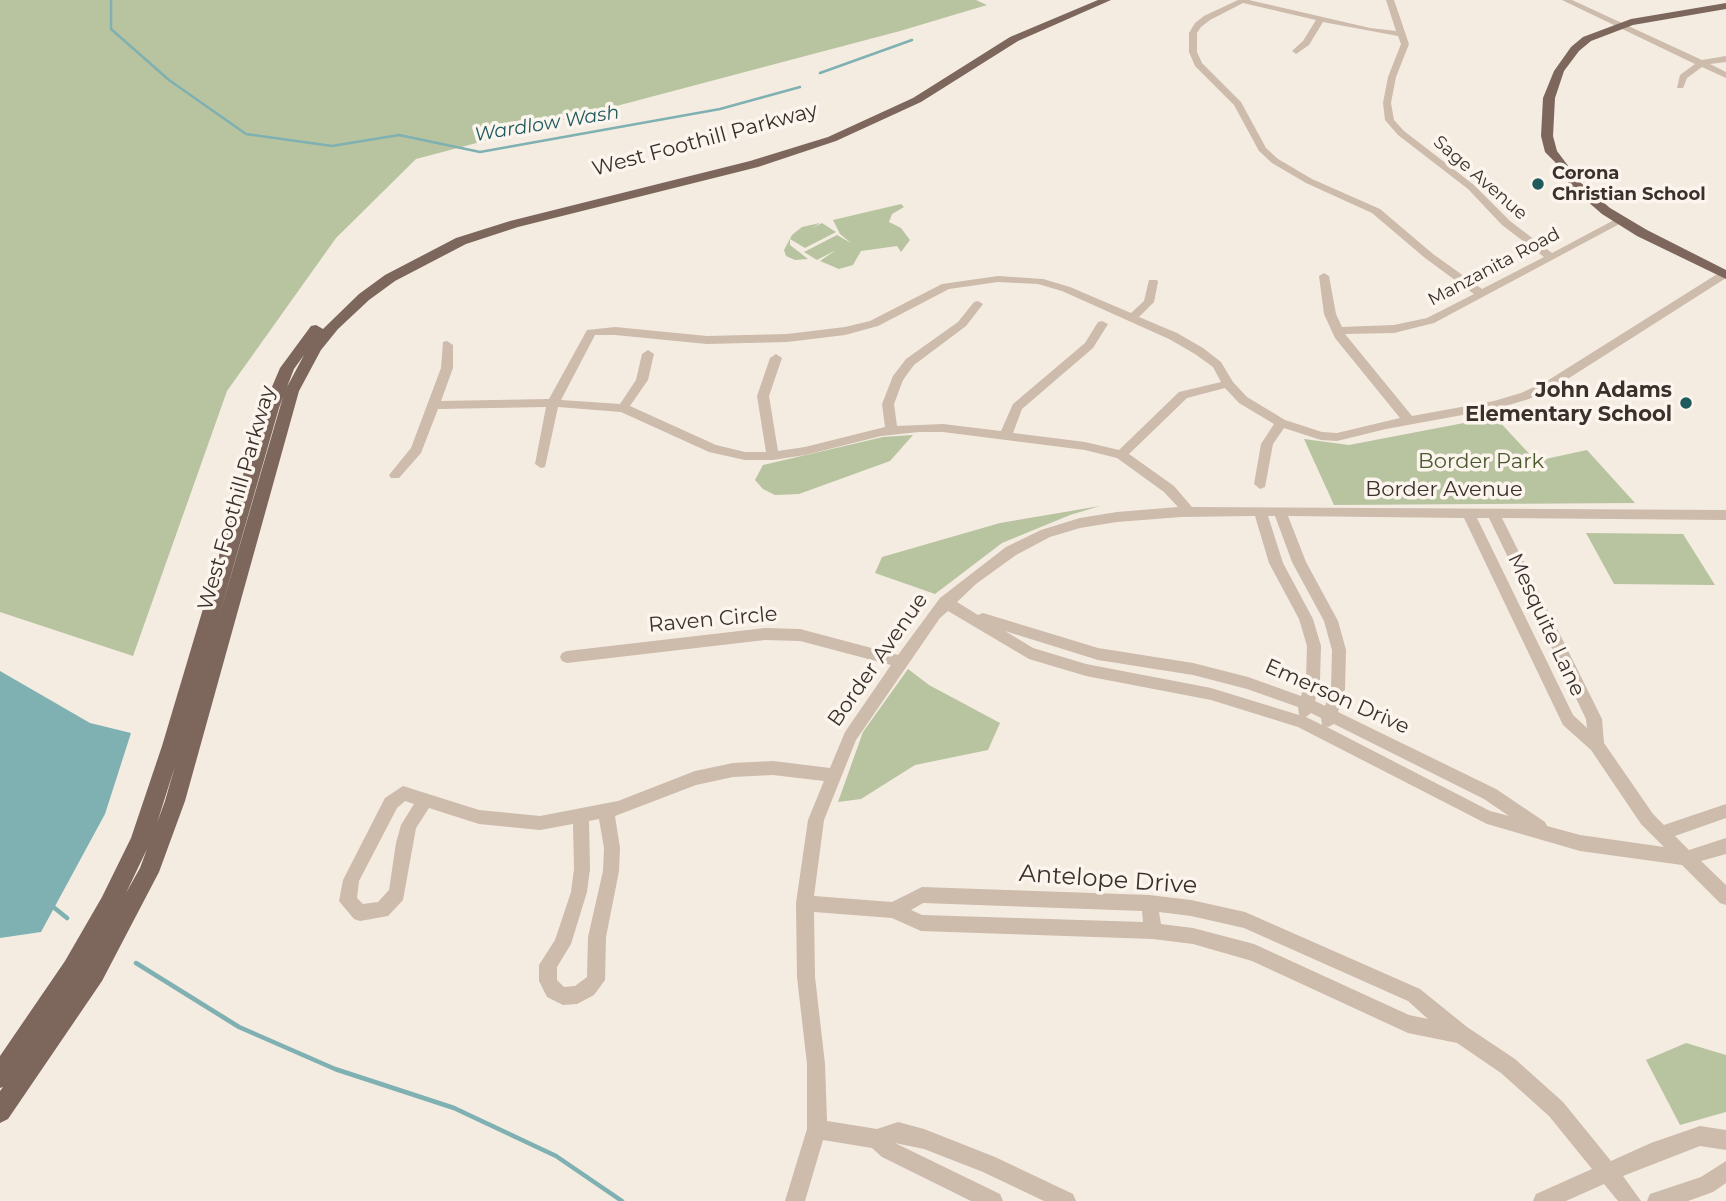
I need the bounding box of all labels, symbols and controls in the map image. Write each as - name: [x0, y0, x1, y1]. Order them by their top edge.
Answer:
- street label: West Foothill Parkway: [590, 98, 820, 182]
- water label: Wardlow Wash: [473, 101, 621, 147]
- street label: Sage Avenue: [1429, 131, 1531, 225]
- place label: Corona Christian School: [1552, 163, 1706, 206]
- marker: Corona Christian School: [1530, 176, 1546, 192]
- street label: Manzanita Road: [1424, 223, 1564, 311]
- place label: John Adams Elementary School: [1465, 378, 1672, 428]
- street label: West Foothill Parkway: [193, 383, 281, 613]
- marker: John Adams Elementary School: [1678, 395, 1694, 411]
- park label: Border Park: [1418, 449, 1544, 475]
- street label: Border Avenue: [1365, 477, 1523, 503]
- street label: Mesquite Lane: [1502, 550, 1590, 700]
- street label: Border Avenue: [823, 588, 933, 732]
- street label: Raven Circle: [647, 602, 779, 638]
- street label: Emerson Drive: [1261, 654, 1413, 740]
- street label: Antelope Drive: [1018, 859, 1198, 901]

